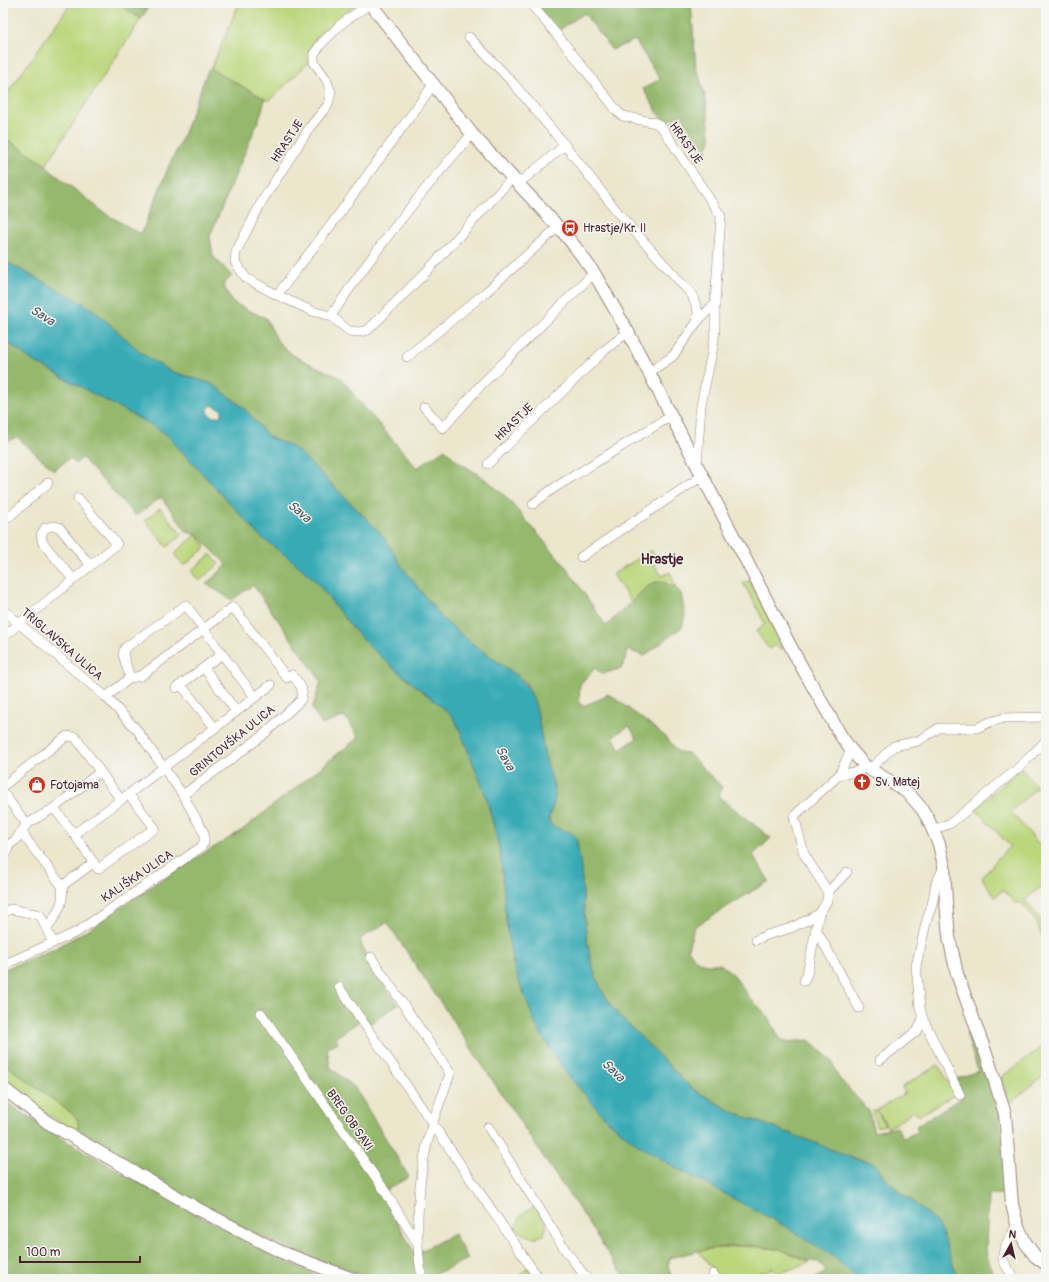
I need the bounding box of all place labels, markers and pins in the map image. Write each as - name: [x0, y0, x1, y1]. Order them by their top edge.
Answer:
- bus stop icon: Hrastje/Kr. II: [560, 218, 580, 238]
- place label: Hrastje/Kr. II: [583, 221, 646, 236]
- church icon: Sv. Matej: [852, 772, 872, 792]
- shop icon: Fotojama: [27, 775, 47, 795]
- place label: Sv. Matej: [875, 775, 920, 790]
- place label: Fotojama: [50, 778, 99, 793]

